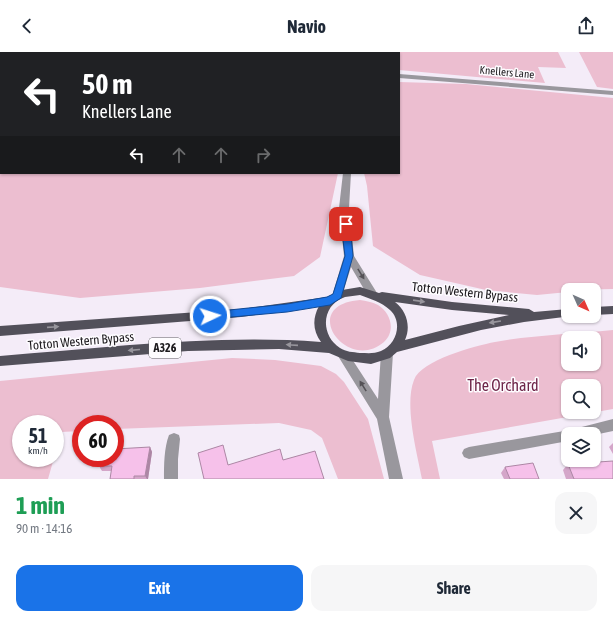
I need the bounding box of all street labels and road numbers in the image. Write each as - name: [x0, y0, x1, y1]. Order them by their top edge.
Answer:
- street label: Knellers Lane: [479, 64, 535, 80]
- street label: Totton Western Bypass: [411, 279, 519, 305]
- street label: Totton Western Bypass: [27, 329, 135, 353]
- road number: A326: [149, 338, 181, 358]

